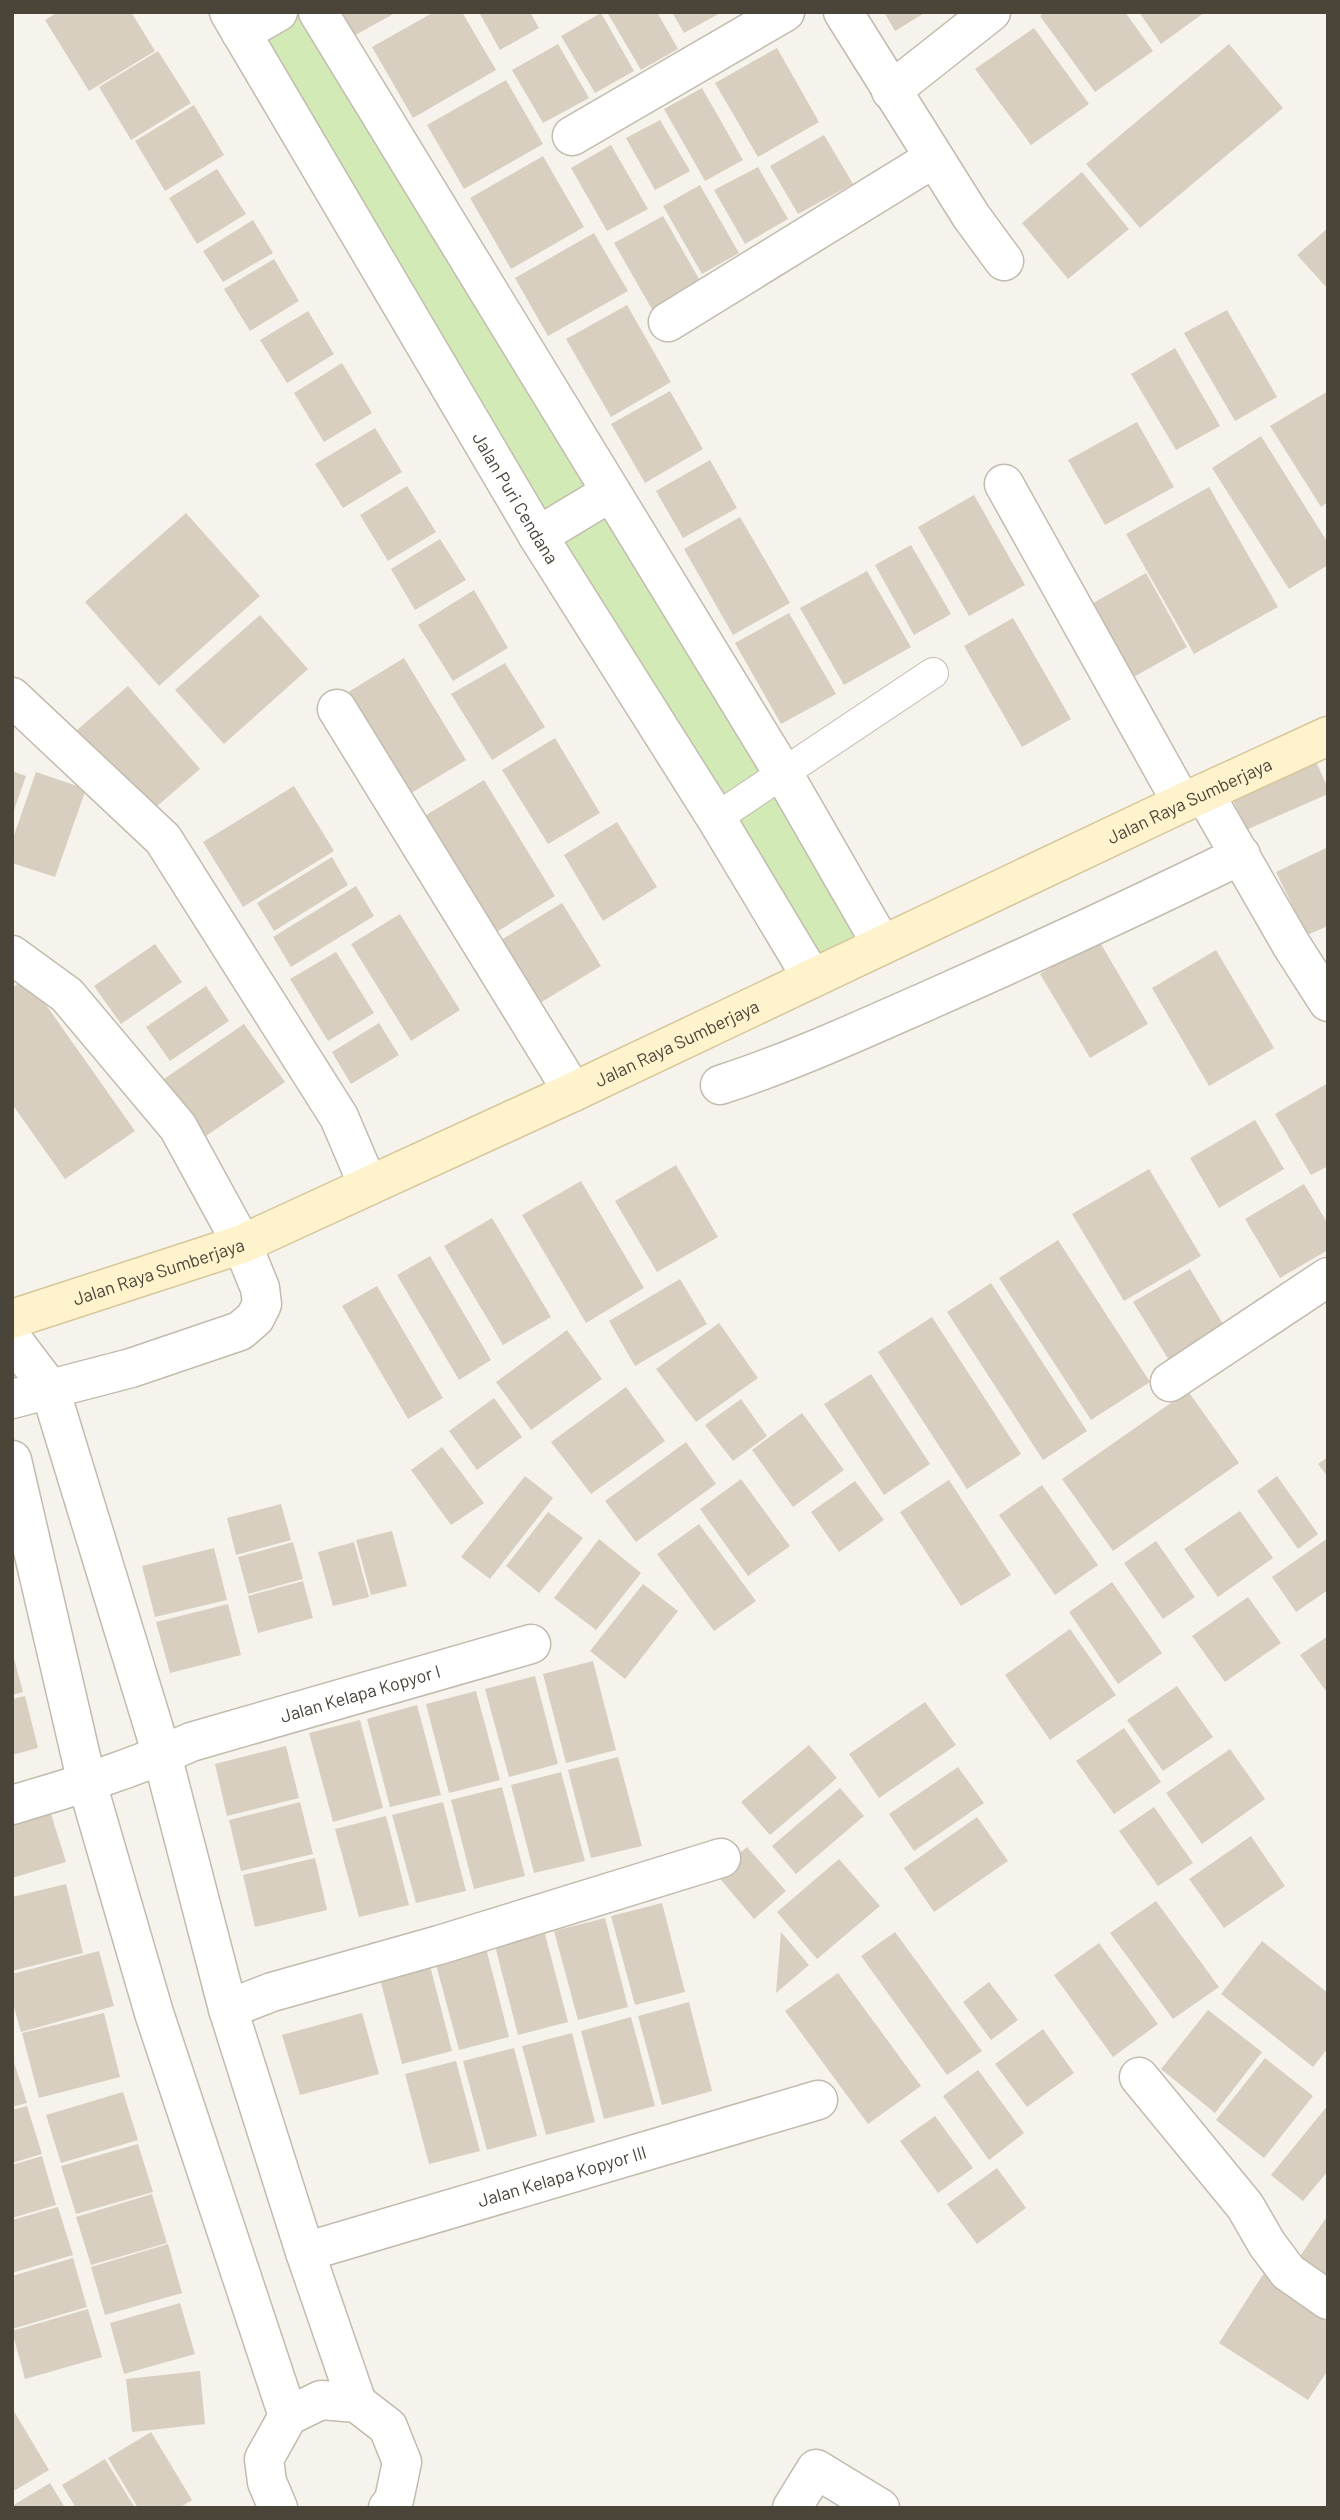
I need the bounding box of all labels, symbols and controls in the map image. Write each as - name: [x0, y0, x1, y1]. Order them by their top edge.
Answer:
- street label: Jalan Puri Cendana: [468, 428, 564, 568]
- street label: Jalan Raya Sumberjaya: [1103, 752, 1275, 848]
- street label: Jalan Raya Sumberjaya: [591, 994, 762, 1091]
- street label: Jalan Raya Sumberjaya: [70, 1233, 247, 1309]
- street label: Jalan Kelapa Kopyor I: [278, 1660, 443, 1727]
- street label: Jalan Kelapa Kopyor III: [475, 2140, 649, 2211]

